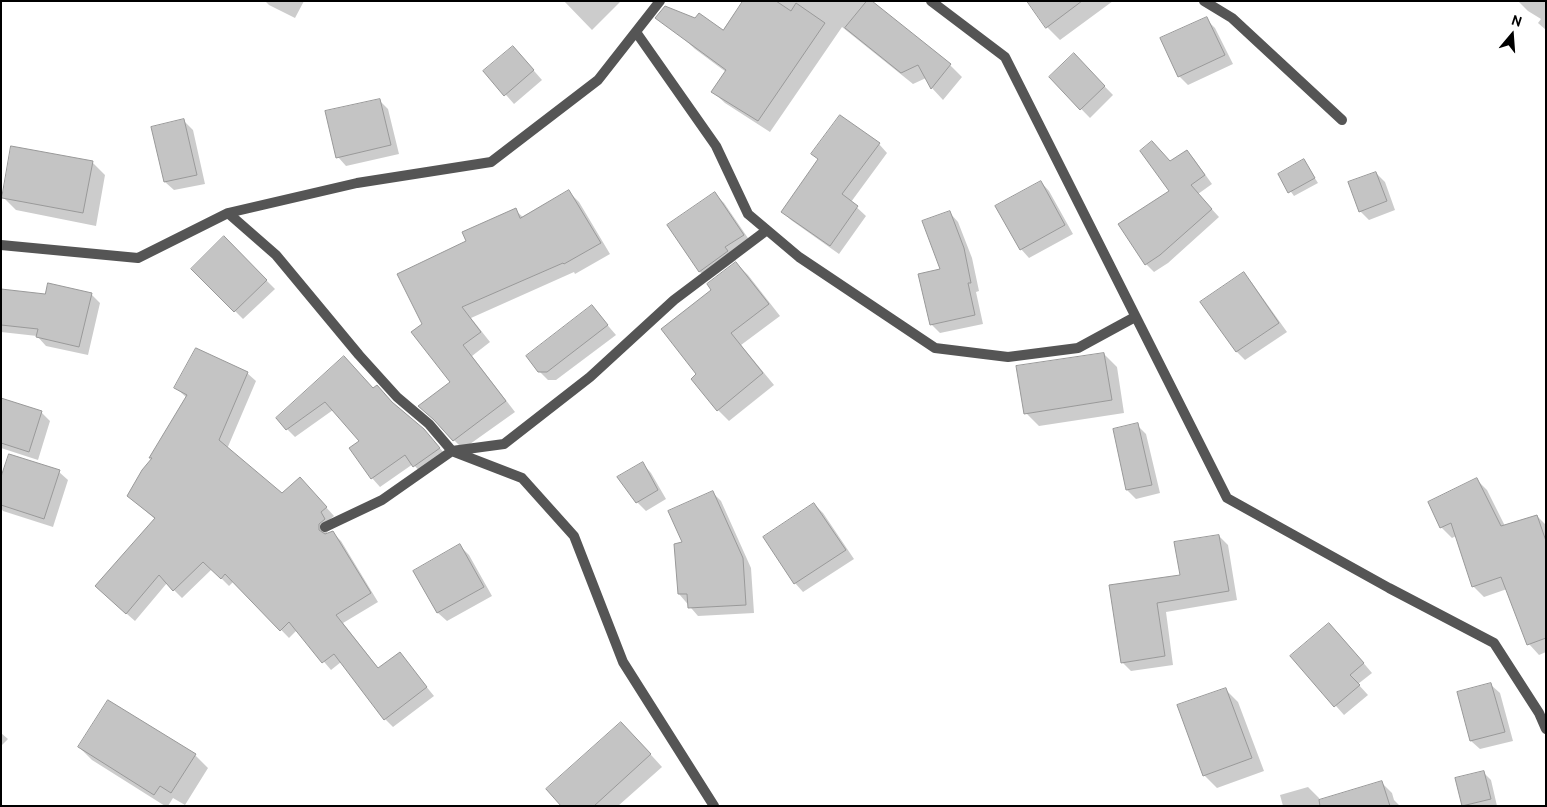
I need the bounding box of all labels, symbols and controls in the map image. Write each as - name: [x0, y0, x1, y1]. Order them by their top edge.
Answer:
- north arrow: [1487, 10, 1537, 60]
- text: N: [1509, 11, 1524, 31]

